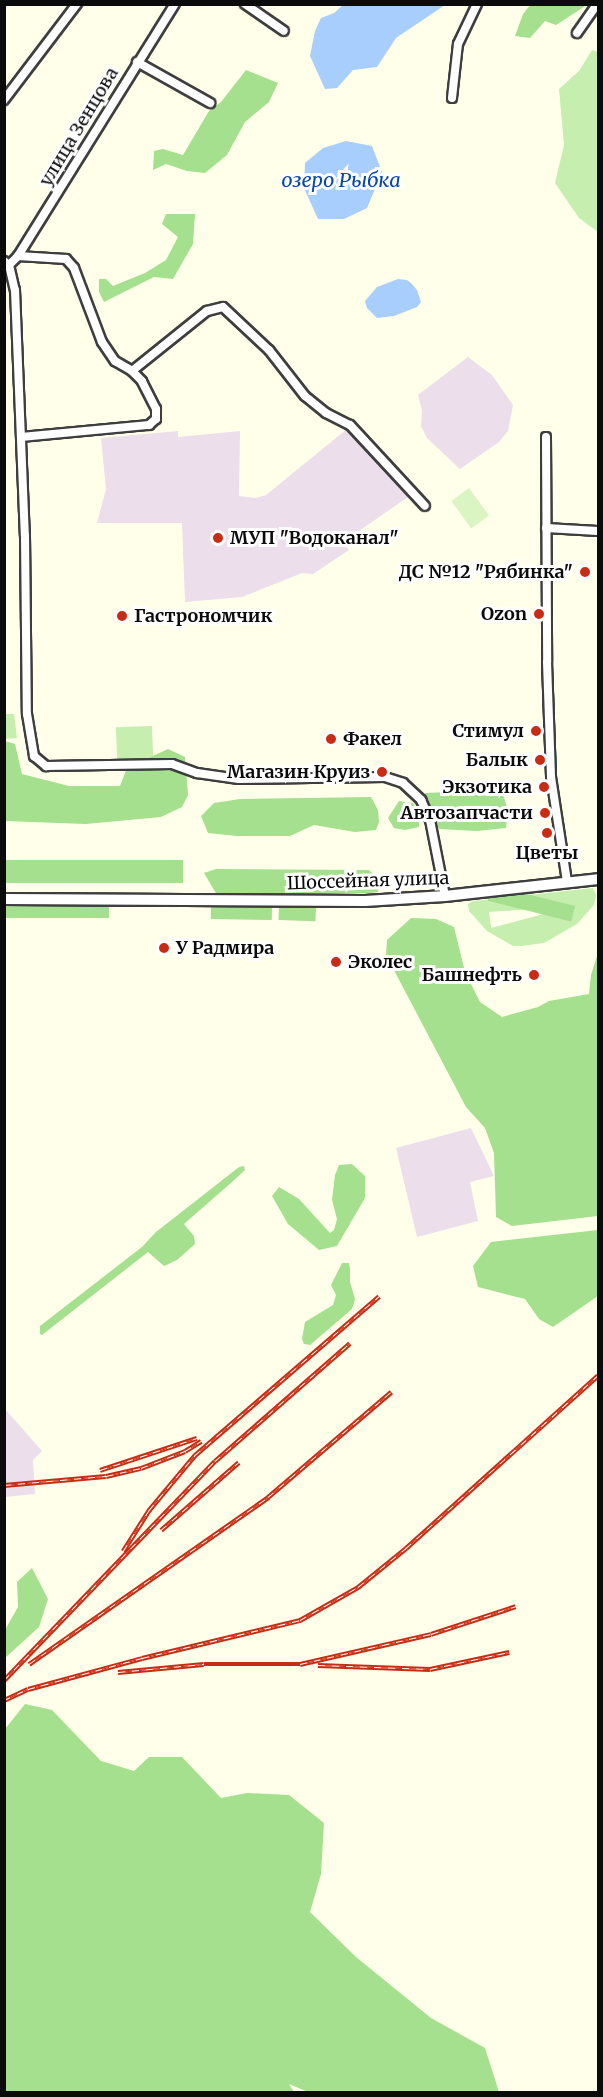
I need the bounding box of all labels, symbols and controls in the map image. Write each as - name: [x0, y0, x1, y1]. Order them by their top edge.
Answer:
- street label: улица Зенцова: [35, 64, 123, 190]
- water label: озеро Рыбка: [281, 167, 401, 191]
- place label: МУП "Водоканал": [230, 527, 399, 549]
- marker: МУП "Водоканал": [211, 531, 225, 545]
- place label: ДС №12 "Рябинка": [399, 561, 573, 583]
- marker: ДС №12 "Рябинка": [578, 565, 592, 579]
- place label: Ozon: [481, 603, 527, 625]
- place label: Гастрономчик: [134, 605, 272, 627]
- marker: Ozon: [532, 607, 546, 621]
- marker: Гастрономчик: [115, 609, 129, 623]
- place label: Стимул: [452, 720, 524, 742]
- marker: Стимул: [529, 724, 543, 738]
- place label: Факел: [343, 728, 402, 750]
- marker: Факел: [324, 732, 338, 746]
- place label: Балык: [466, 749, 528, 771]
- marker: Балык: [533, 753, 547, 767]
- place label: Магазин Круиз: [227, 761, 370, 783]
- marker: Магазин Круиз: [375, 765, 389, 779]
- place label: Экзотика: [442, 776, 532, 798]
- marker: Экзотика: [537, 780, 551, 794]
- place label: Автозапчасти: [401, 802, 533, 824]
- marker: Автозапчасти: [538, 806, 552, 820]
- marker: Цветы: [540, 826, 554, 840]
- place label: Цветы: [516, 842, 578, 864]
- street label: Шоссейная улица: [286, 867, 450, 895]
- place label: У Радмира: [176, 937, 274, 959]
- marker: У Радмира: [157, 941, 171, 955]
- place label: Эколес: [348, 951, 412, 973]
- marker: Эколес: [329, 955, 343, 969]
- place label: Башнефть: [422, 964, 522, 986]
- marker: Башнефть: [527, 968, 541, 982]

